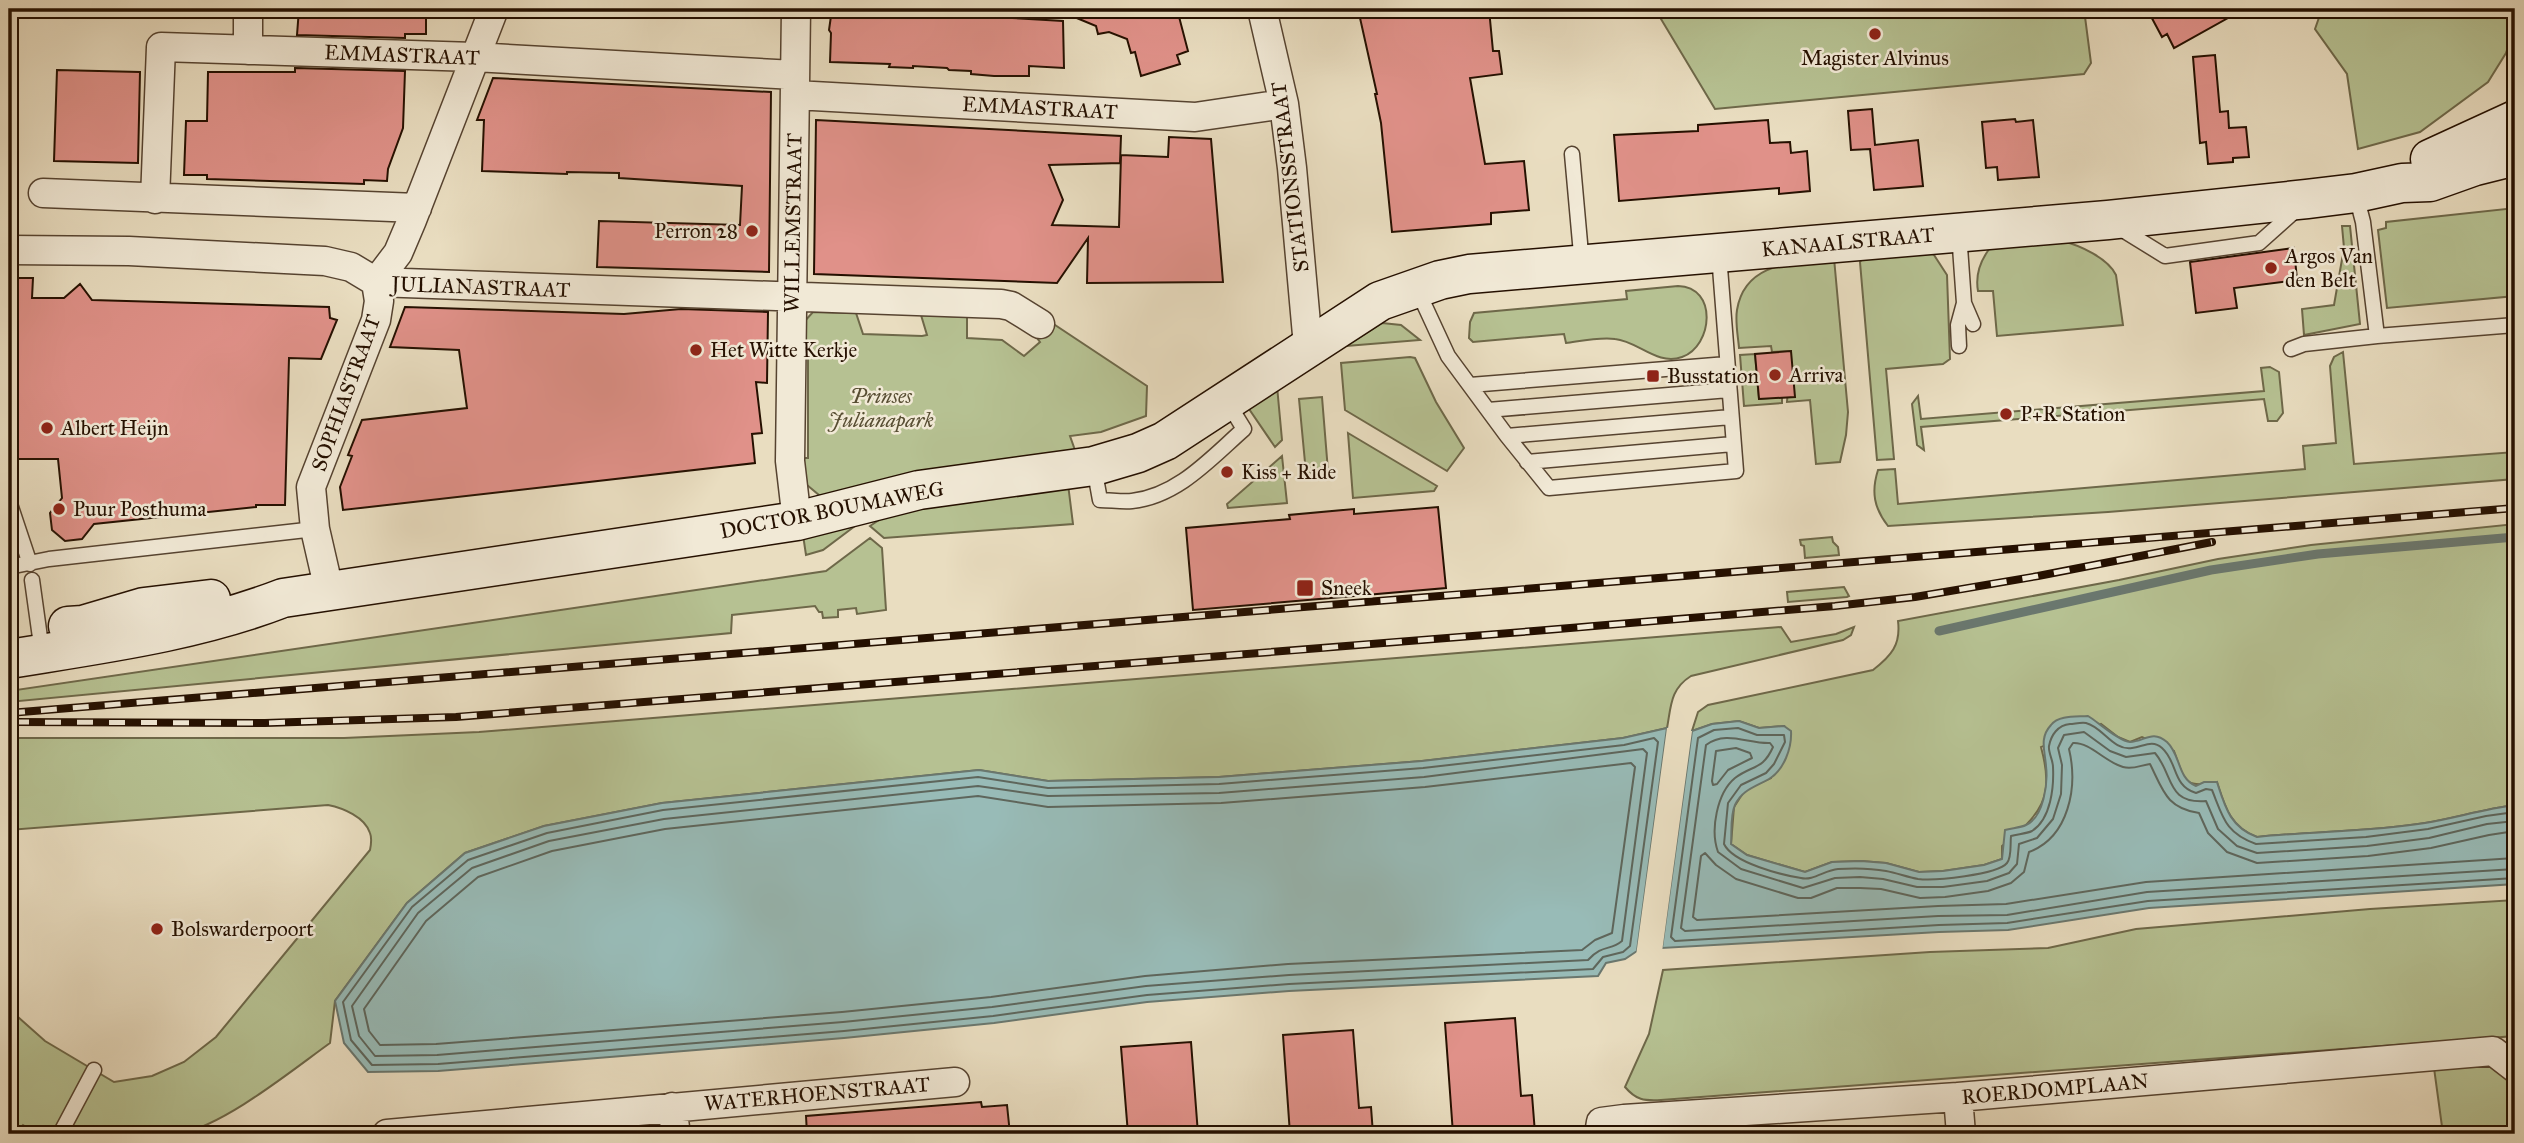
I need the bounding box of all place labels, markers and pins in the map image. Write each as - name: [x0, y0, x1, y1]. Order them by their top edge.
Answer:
- marker: Magister Alvinus: [1867, 26, 1883, 42]
- place label: Magister Alvinus: [1801, 45, 1949, 71]
- place label: Perron 28: [654, 218, 738, 244]
- marker: Perron 28: [744, 223, 760, 239]
- place label: Argos Van den Belt: [2284, 243, 2373, 293]
- marker: Argos Van den Belt: [2263, 260, 2279, 276]
- place label: Het Witte Kerkje: [710, 337, 857, 363]
- marker: Het Witte Kerkje: [688, 342, 704, 358]
- place label: Arriva: [1788, 362, 1843, 388]
- place label: Busstation: [1667, 363, 1759, 389]
- marker: Arriva: [1767, 367, 1783, 383]
- marker: Busstation: [1645, 368, 1661, 384]
- place label: P+R Station: [2020, 401, 2125, 427]
- marker: P+R Station: [1998, 406, 2014, 422]
- place label: Albert Heijn: [60, 415, 169, 441]
- marker: Albert Heijn: [39, 420, 55, 436]
- place label: Kiss + Ride: [1241, 459, 1337, 485]
- marker: Kiss + Ride: [1219, 464, 1235, 480]
- place label: Puur Posthuma: [73, 496, 207, 522]
- marker: Puur Posthuma: [51, 501, 67, 517]
- place label: Sneek: [1321, 575, 1372, 601]
- marker: Sneek: [1295, 578, 1315, 598]
- place label: Bolswarderpoort: [171, 916, 314, 942]
- marker: Bolswarderpoort: [149, 921, 165, 937]

